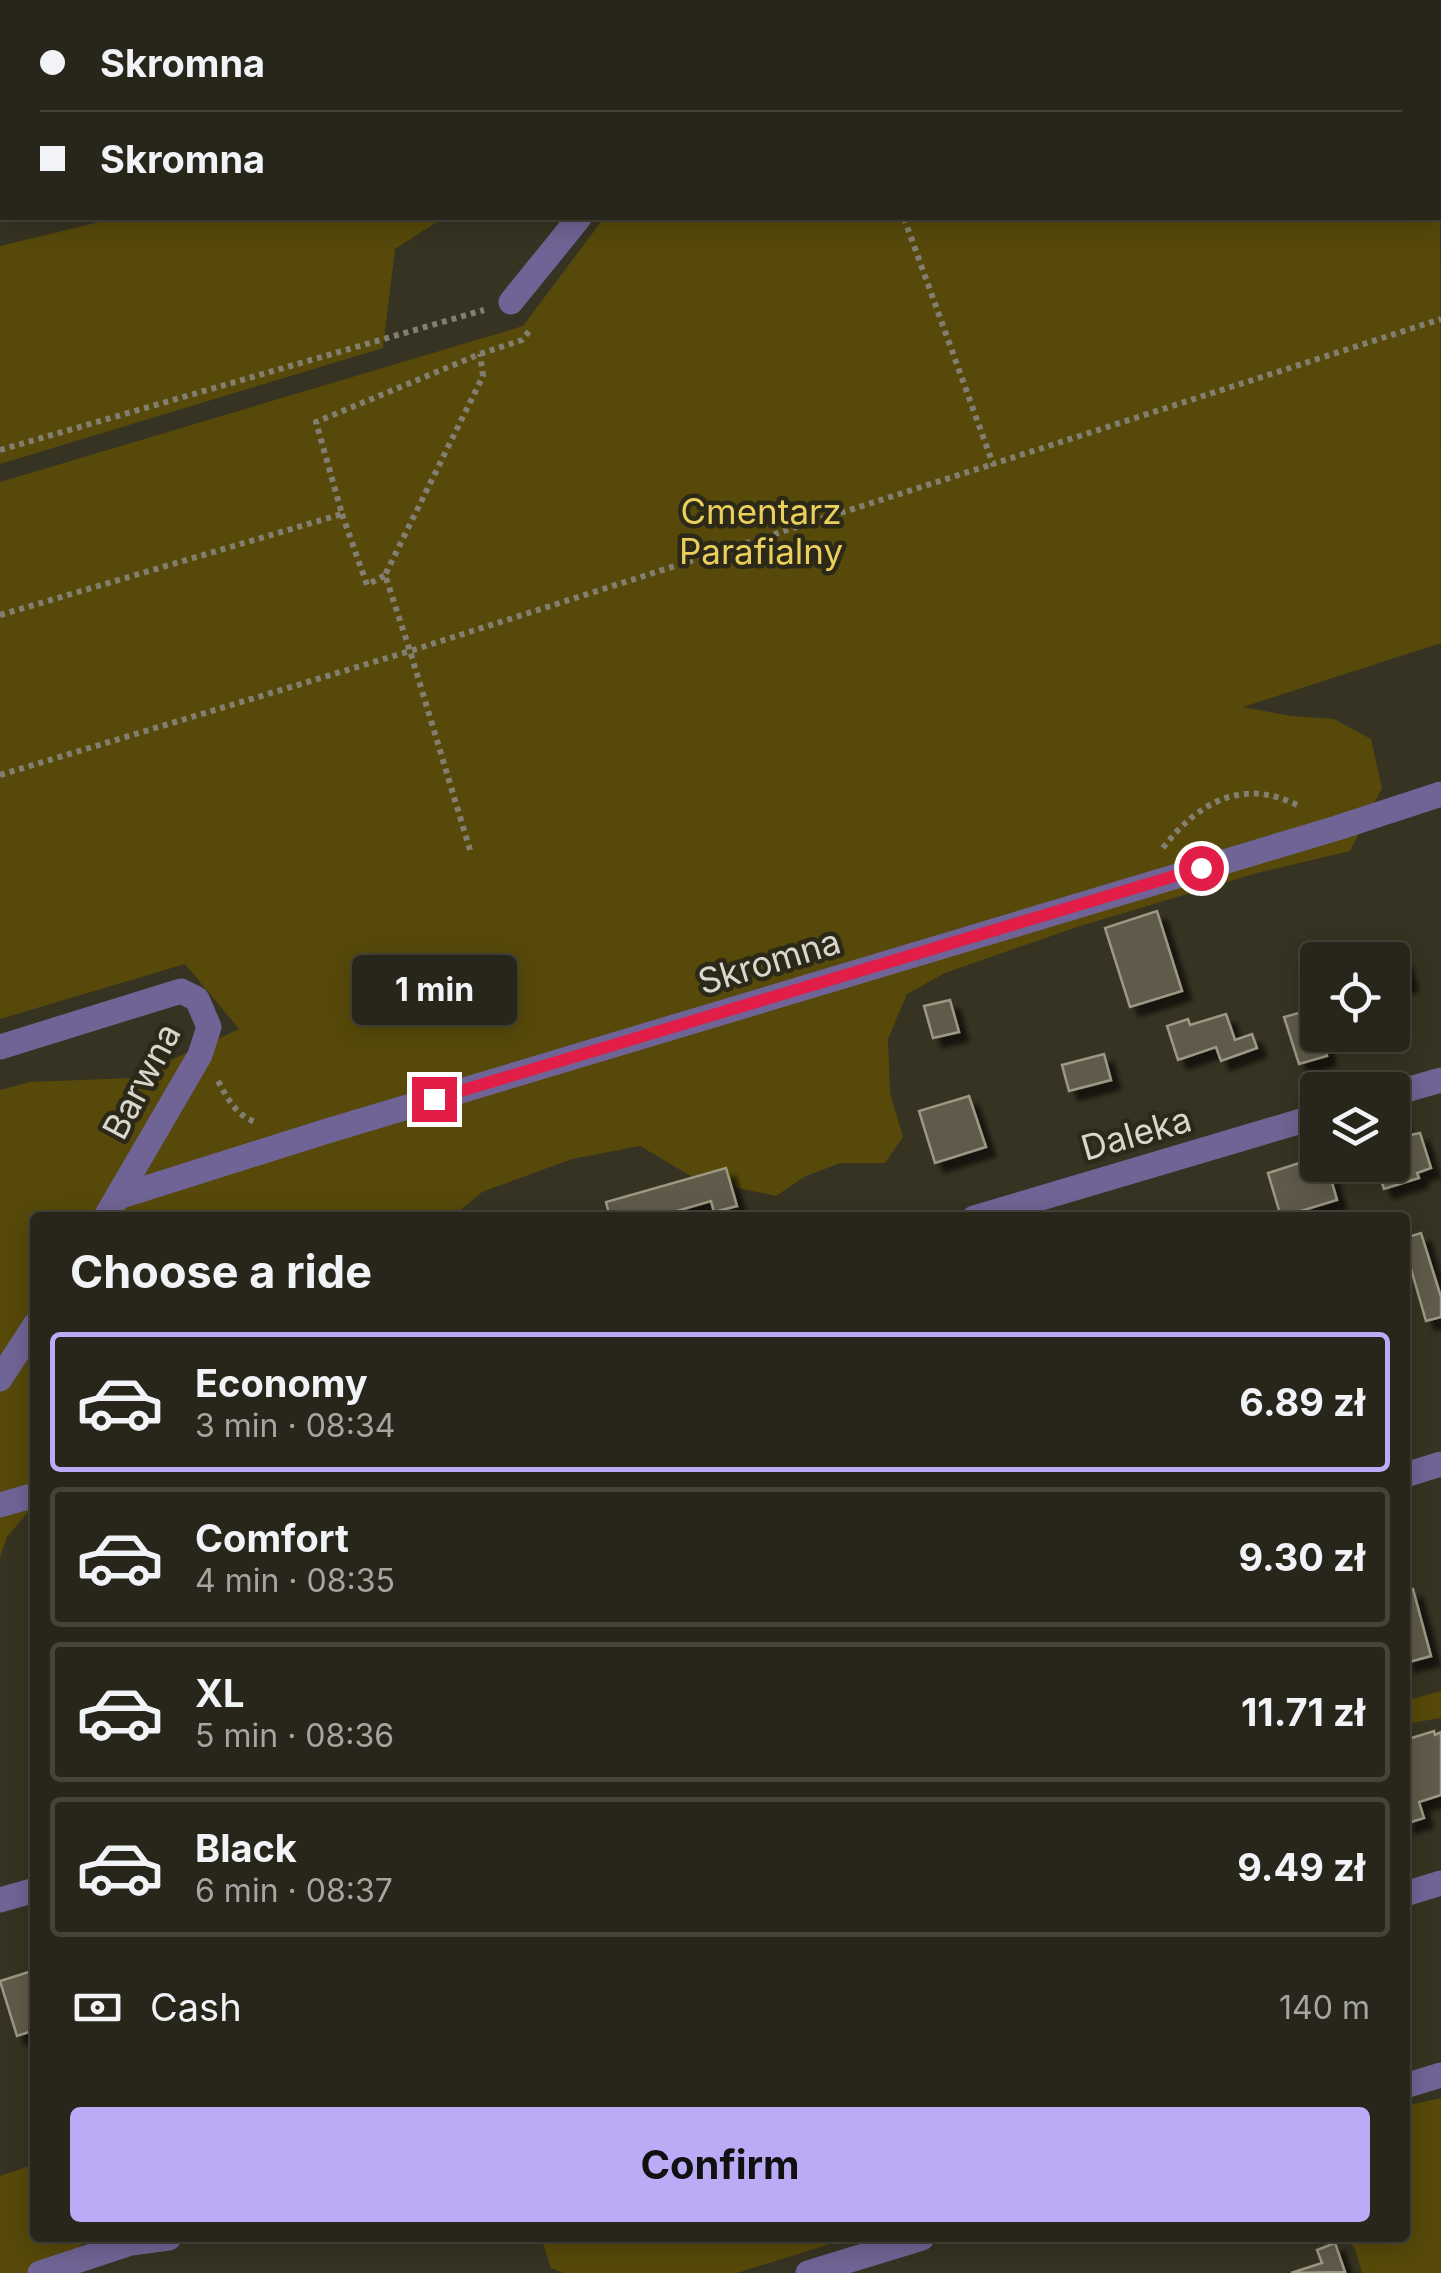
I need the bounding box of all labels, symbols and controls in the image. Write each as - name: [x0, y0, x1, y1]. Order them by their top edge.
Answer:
- text: Skromna: [100, 40, 265, 86]
- text: Skromna: [100, 136, 265, 182]
- park label: Cmentarz Parafialny: [679, 490, 843, 572]
- route start: [1179, 846, 1224, 891]
- street label: Skromna: [693, 920, 845, 1002]
- map controls: [1300, 942, 1410, 1182]
- button: locate: [1300, 942, 1410, 1052]
- callout: 1 min: [352, 954, 516, 1024]
- text: 1 min: [395, 970, 474, 1009]
- street label: Barwna: [93, 1016, 189, 1146]
- button: layers: [1300, 1072, 1410, 1182]
- route end: [412, 1077, 457, 1122]
- street label: Daleka: [1076, 1097, 1196, 1169]
- text: Choose a ride: [70, 1244, 372, 1299]
- icon: car: [75, 1357, 165, 1447]
- text: Economy: [195, 1360, 368, 1406]
- text: 6.89 zł: [1239, 1379, 1365, 1425]
- text: 3 min · 08:34: [195, 1406, 395, 1445]
- icon: car: [75, 1512, 165, 1602]
- text: Comfort: [195, 1515, 349, 1561]
- text: 9.30 zł: [1238, 1534, 1365, 1580]
- text: 4 min · 08:35: [195, 1561, 395, 1600]
- icon: car: [75, 1667, 165, 1757]
- text: XL: [195, 1670, 245, 1716]
- text: 11.71 zł: [1241, 1689, 1365, 1735]
- text: 5 min · 08:36: [195, 1716, 394, 1755]
- icon: car: [75, 1822, 165, 1912]
- text: Black: [195, 1825, 297, 1871]
- text: 9.49 zł: [1237, 1844, 1365, 1890]
- text: 6 min · 08:37: [195, 1871, 393, 1910]
- icon: cash: [70, 1980, 125, 2035]
- text: Cash: [150, 1984, 242, 2030]
- text: 140 m: [1279, 1988, 1370, 2027]
- button: Confirm: [70, 2107, 1370, 2222]

